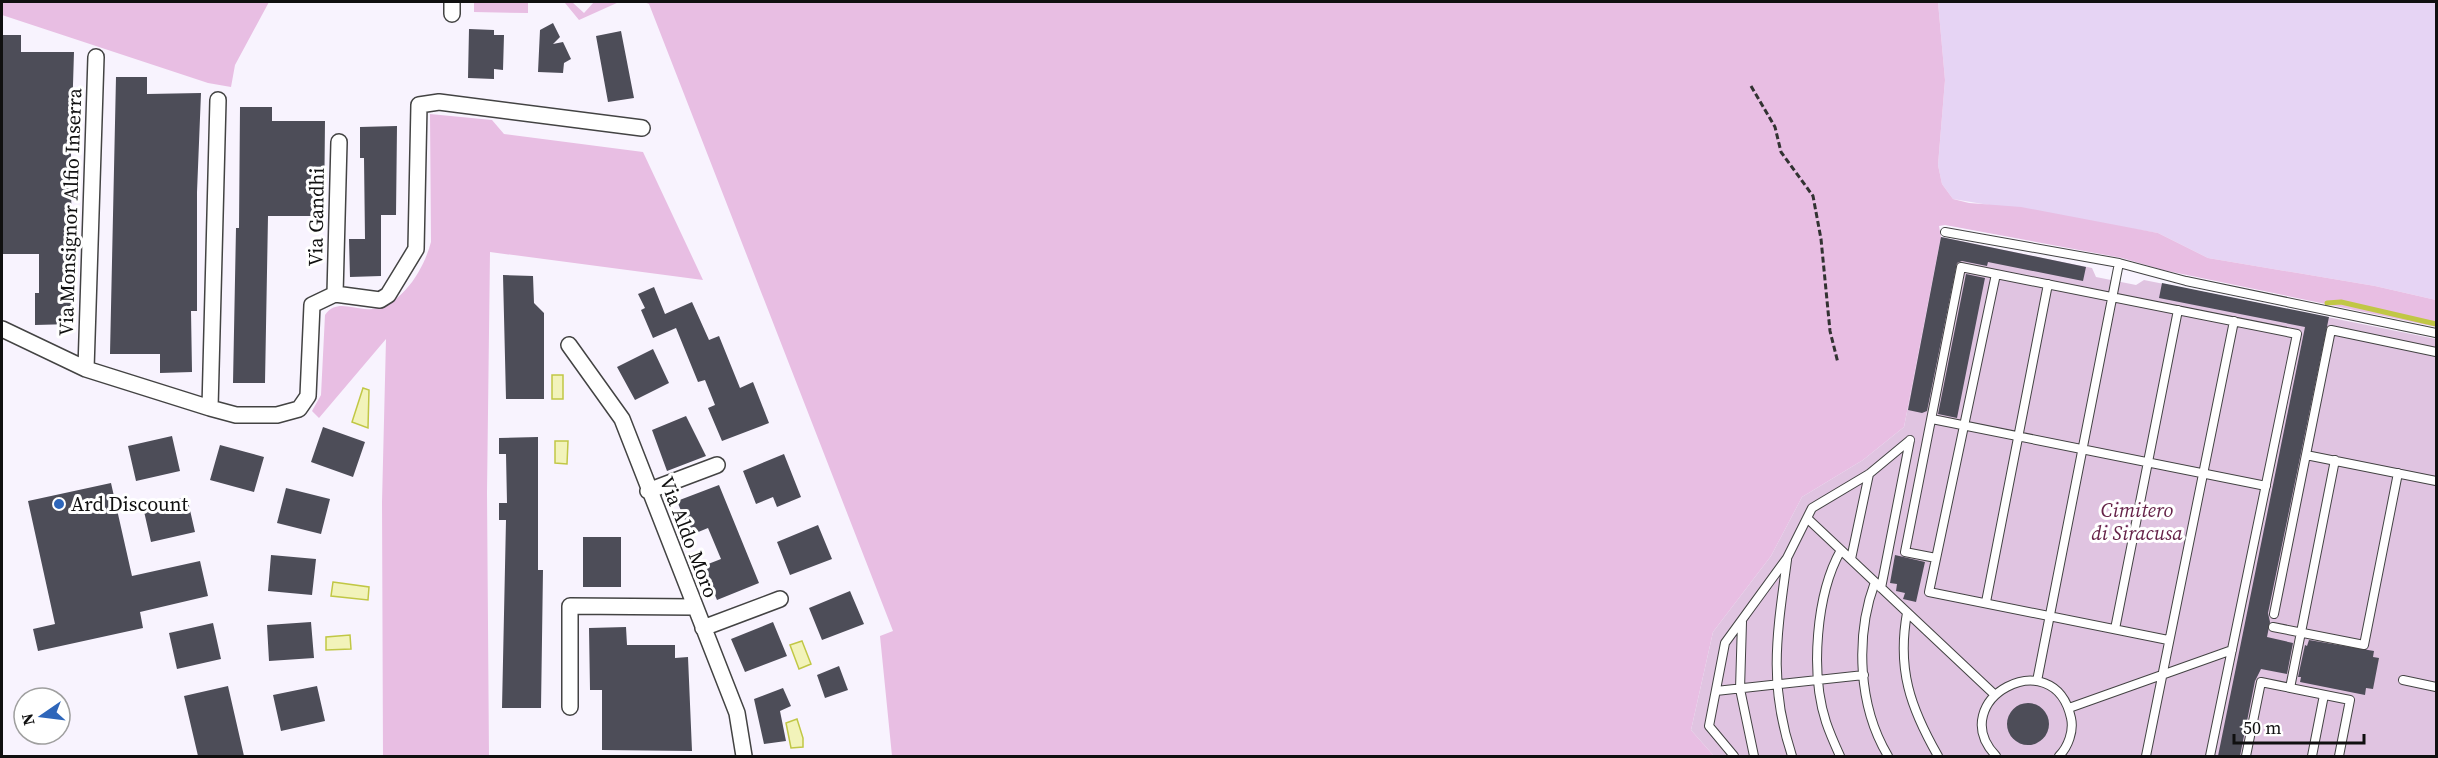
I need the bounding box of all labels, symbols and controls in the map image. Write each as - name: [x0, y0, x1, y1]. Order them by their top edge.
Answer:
- street label: Via Monsignor Alfio Inserra: [52, 87, 88, 336]
- street label: Via Gandhi: [301, 167, 331, 267]
- street label: Via Aldo Moro: [653, 472, 725, 602]
- place label: Ard Discount: [71, 490, 189, 518]
- park label: Cimitero di Siracusa: [2091, 496, 2183, 547]
- marker: Ard Discount: [52, 497, 66, 511]
- north arrow: [12, 686, 72, 746]
- scale bar: [2234, 707, 2364, 745]
- text: N: [15, 711, 40, 728]
- text: 50 m: [2243, 715, 2281, 740]

